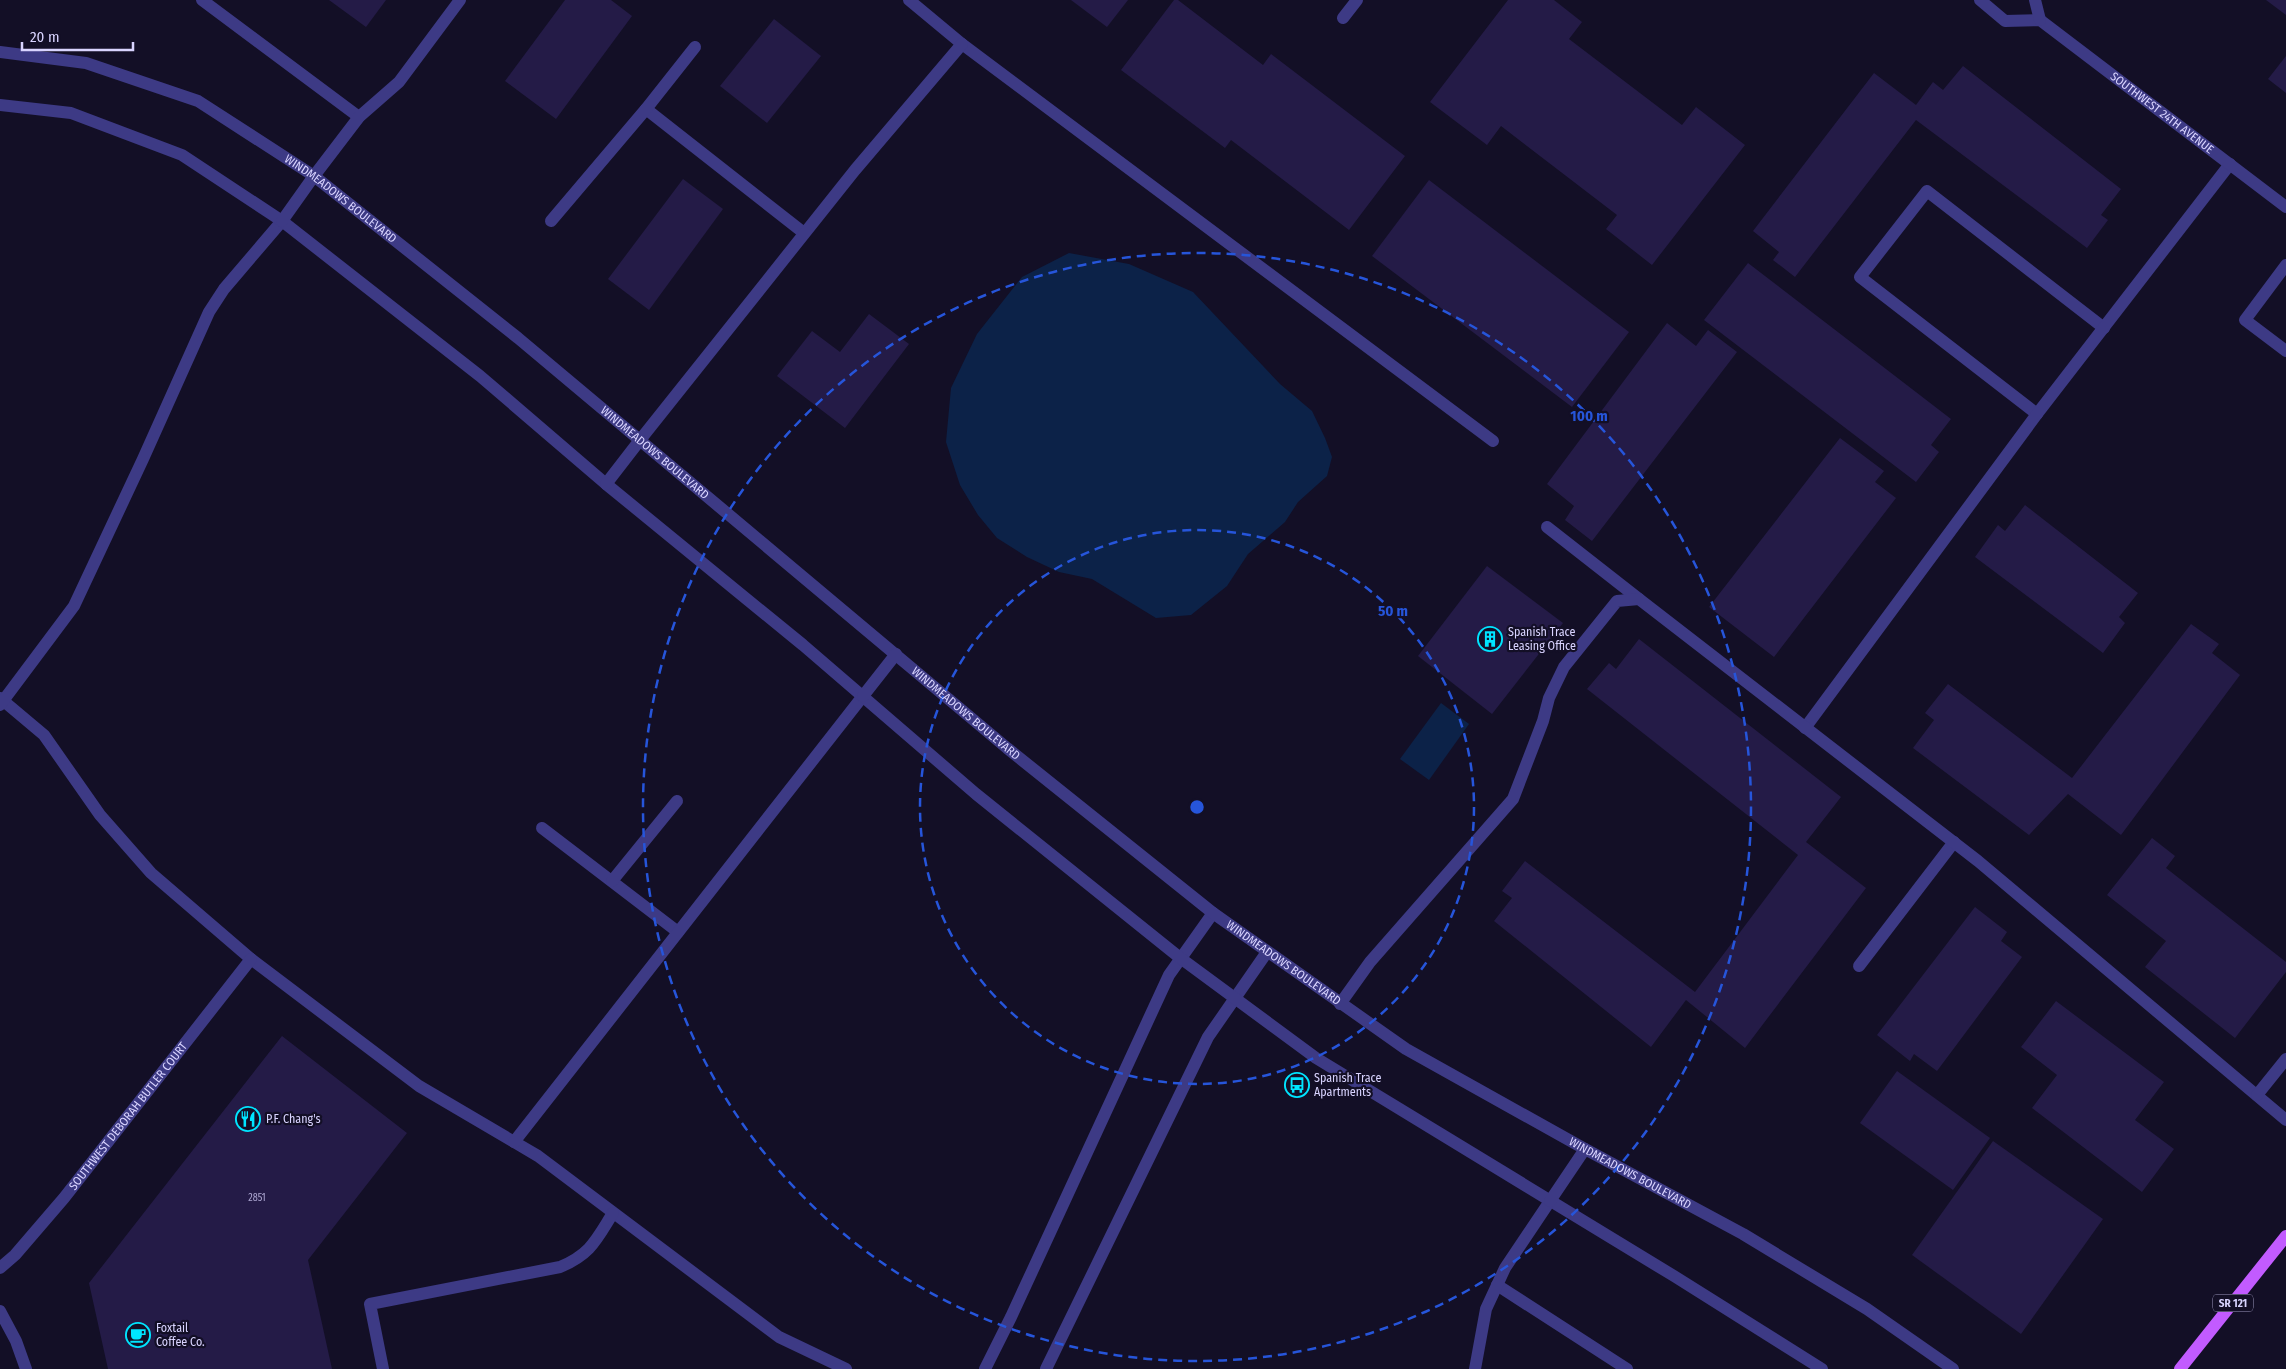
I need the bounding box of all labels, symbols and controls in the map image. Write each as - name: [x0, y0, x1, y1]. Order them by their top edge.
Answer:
- scale bar: [22, 20, 134, 52]
- text: 20 m: [30, 28, 60, 46]
- street label: SOUTHWEST 24TH AVENUE: [2108, 69, 2217, 157]
- street label: WINDMEADOWS BOULEVARD: [282, 152, 399, 246]
- street label: WINDMEADOWS BOULEVARD: [598, 403, 712, 502]
- text: 100 m: [1570, 407, 1608, 425]
- text: 50 m: [1378, 602, 1408, 620]
- place label: Spanish Trace Leasing Office: [1508, 625, 1576, 653]
- building icon: Spanish Trace Leasing Office: [1477, 626, 1503, 652]
- street label: WINDMEADOWS BOULEVARD: [909, 664, 1023, 763]
- centre of rings: [1188, 798, 1206, 816]
- street label: WINDMEADOWS BOULEVARD: [1224, 918, 1344, 1008]
- street label: SOUTHWEST DEBORAH BUTLER COURT: [66, 1039, 190, 1193]
- place label: Spanish Trace Apartments: [1314, 1071, 1382, 1099]
- bus stop icon: Spanish Trace Apartments: [1284, 1072, 1310, 1098]
- restaurant icon: P.F. Chang's: [235, 1106, 261, 1132]
- place label: P.F. Chang's: [266, 1112, 321, 1126]
- street label: WINDMEADOWS BOULEVARD: [1566, 1134, 1694, 1212]
- house number: 2851: [248, 1192, 266, 1204]
- road number: SR 121: [2213, 1295, 2253, 1312]
- place label: Foxtail Coffee Co.: [156, 1321, 205, 1349]
- cafe icon: Foxtail Coffee Co.: [125, 1322, 151, 1348]

